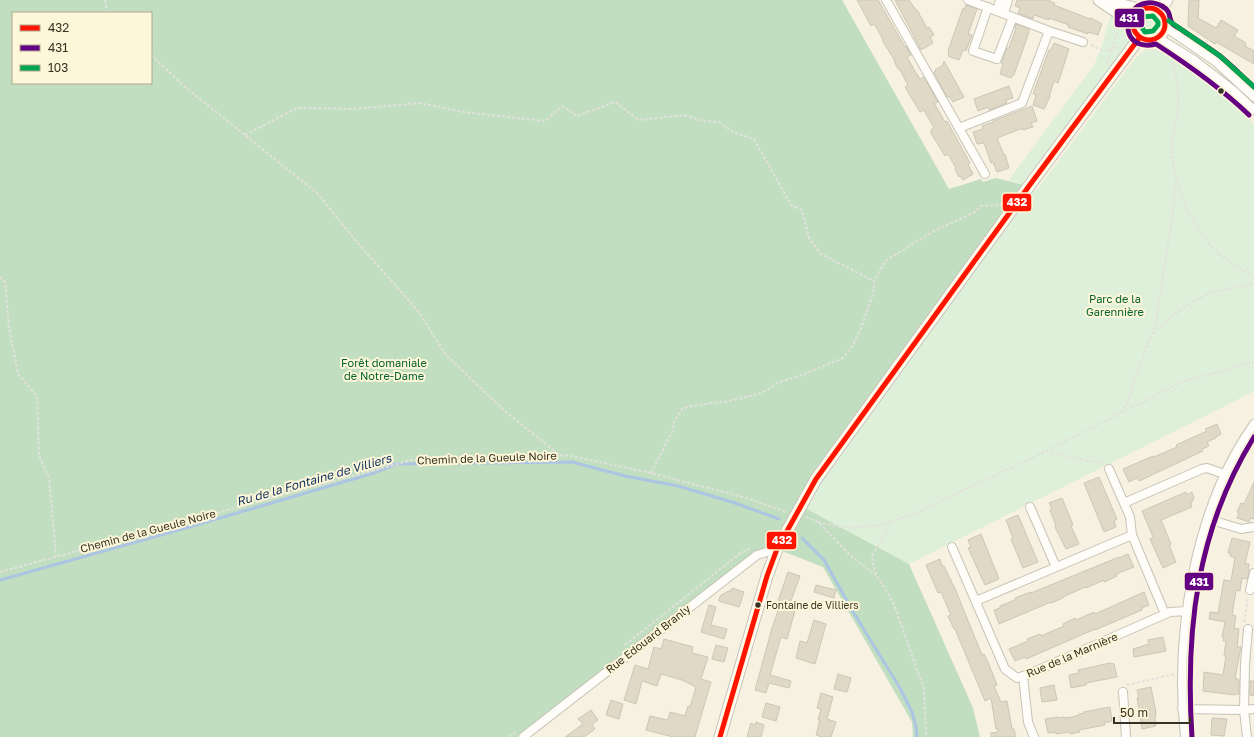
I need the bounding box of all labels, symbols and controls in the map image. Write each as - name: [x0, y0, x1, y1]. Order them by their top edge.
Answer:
- line badge: 431: [1114, 8, 1145, 28]
- text: 431: [1119, 11, 1139, 24]
- legend: [12, 12, 152, 84]
- text: 432: [48, 20, 69, 35]
- text: 431: [48, 40, 68, 55]
- text: 103: [48, 60, 68, 75]
- unlabelled marker: [1216, 86, 1226, 96]
- line badge: 432: [1002, 193, 1032, 212]
- text: 432: [1007, 195, 1027, 208]
- park label: Parc de la Garennière: [1086, 292, 1144, 318]
- park label: Forêt domaniale de Notre-Dame: [341, 356, 427, 382]
- street label: Chemin de la Gueule Noire: [417, 449, 557, 466]
- water label: Ru de la Fontaine de Villiers: [235, 450, 394, 509]
- street label: Chemin de la Gueule Noire: [79, 506, 217, 555]
- line badge: 432: [766, 531, 797, 550]
- text: 432: [772, 533, 792, 546]
- line badge: 431: [1184, 572, 1214, 591]
- text: 431: [1189, 575, 1209, 588]
- place label: Fontaine de Villiers: [766, 599, 859, 611]
- marker: Fontaine de Villiers: [753, 600, 763, 610]
- street label: Rue Edouard Branly: [603, 602, 693, 676]
- street label: Rue de la Marnière: [1024, 629, 1119, 680]
- scale bar: [1114, 699, 1190, 725]
- text: 50 m: [1120, 705, 1148, 720]

